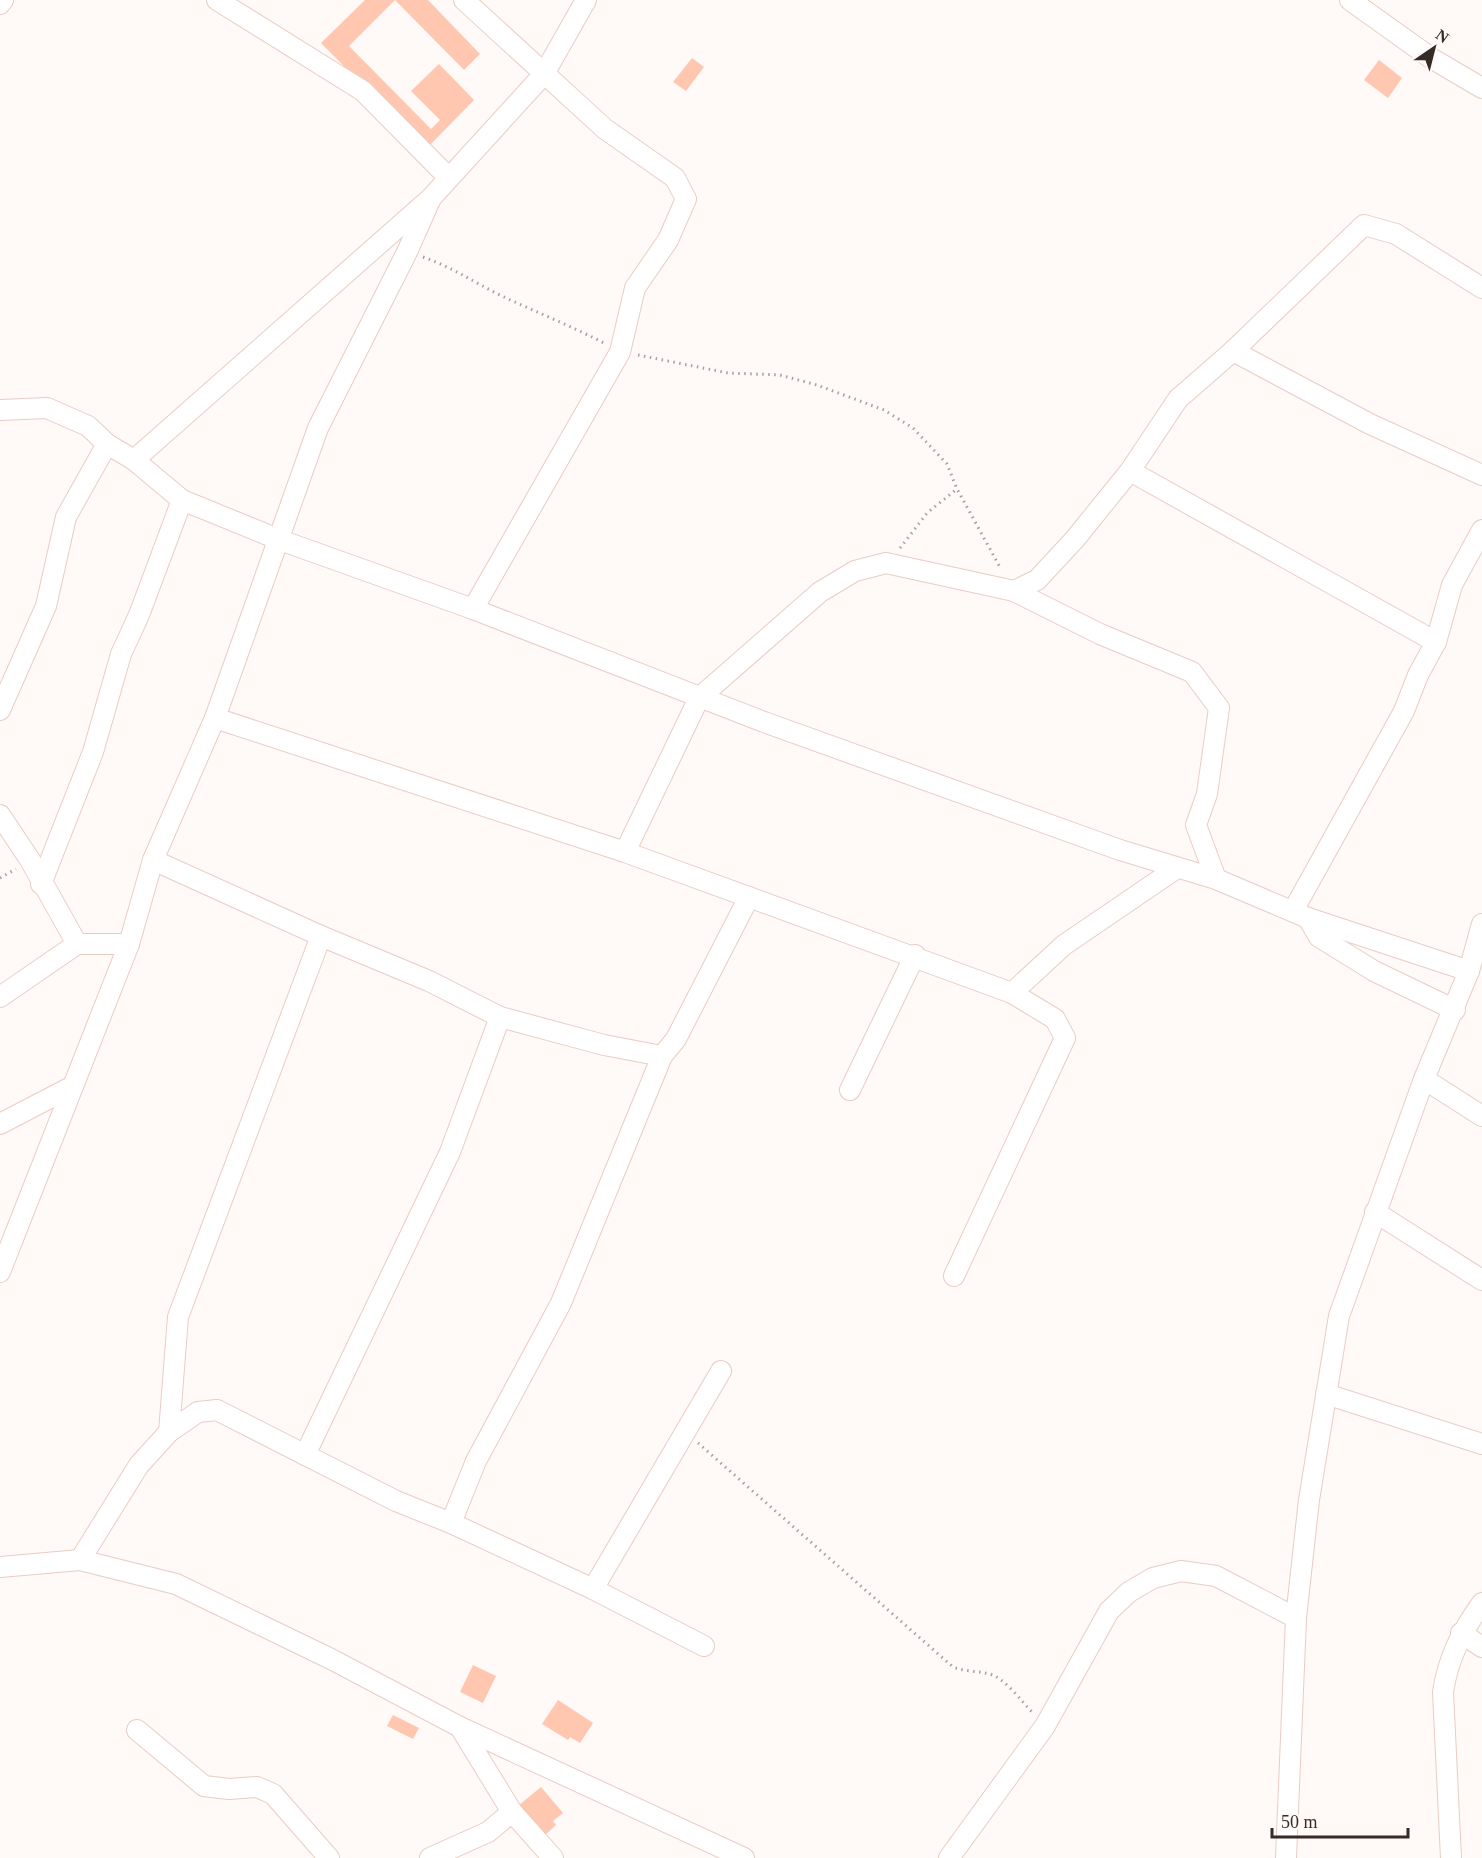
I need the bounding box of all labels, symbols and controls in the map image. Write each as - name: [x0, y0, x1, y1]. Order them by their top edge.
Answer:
- north arrow: [1404, 18, 1464, 78]
- text: N: [1433, 26, 1452, 47]
- scale bar: [1272, 1801, 1408, 1839]
- text: 50 m: [1281, 1812, 1318, 1832]

